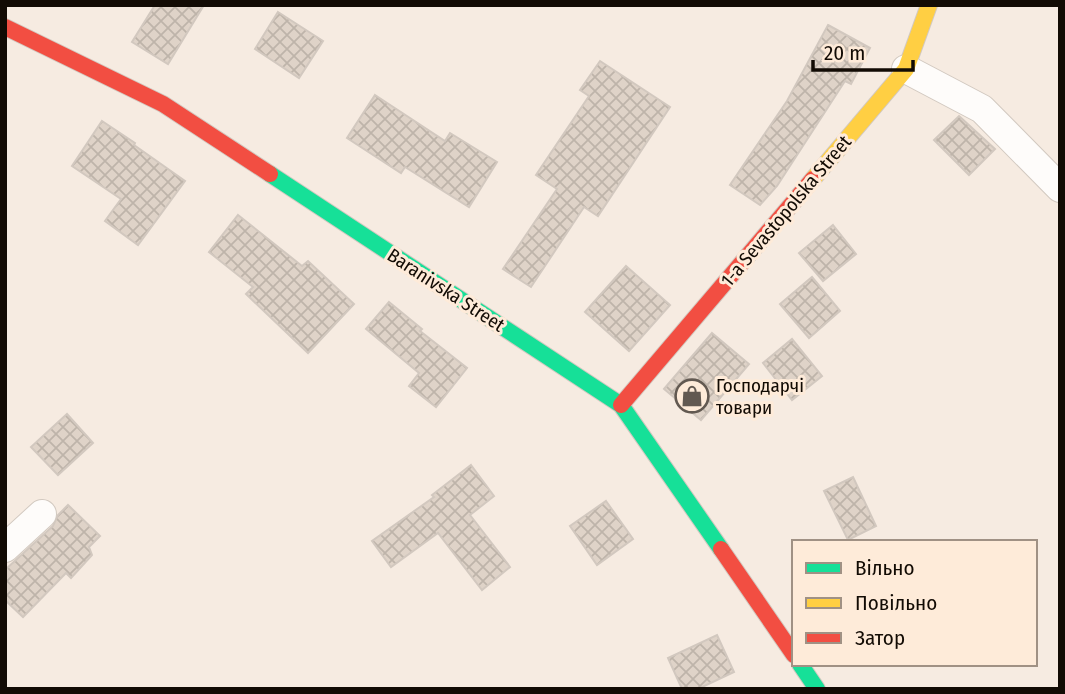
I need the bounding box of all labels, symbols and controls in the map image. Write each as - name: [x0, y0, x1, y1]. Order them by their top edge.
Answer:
- scale bar: [813, 28, 913, 72]
- text: 20 m: [824, 40, 865, 66]
- street label: 1-a Sevastopolska Street: [716, 130, 856, 291]
- street label: Baranivska Street: [383, 243, 510, 337]
- place label: Господарчі товари: [716, 374, 804, 419]
- shop icon: Господарчі товари: [673, 377, 711, 415]
- legend: [792, 540, 1037, 666]
- text: Вільно: [855, 555, 915, 581]
- text: Повільно: [855, 590, 937, 616]
- text: Затор: [855, 625, 905, 651]

